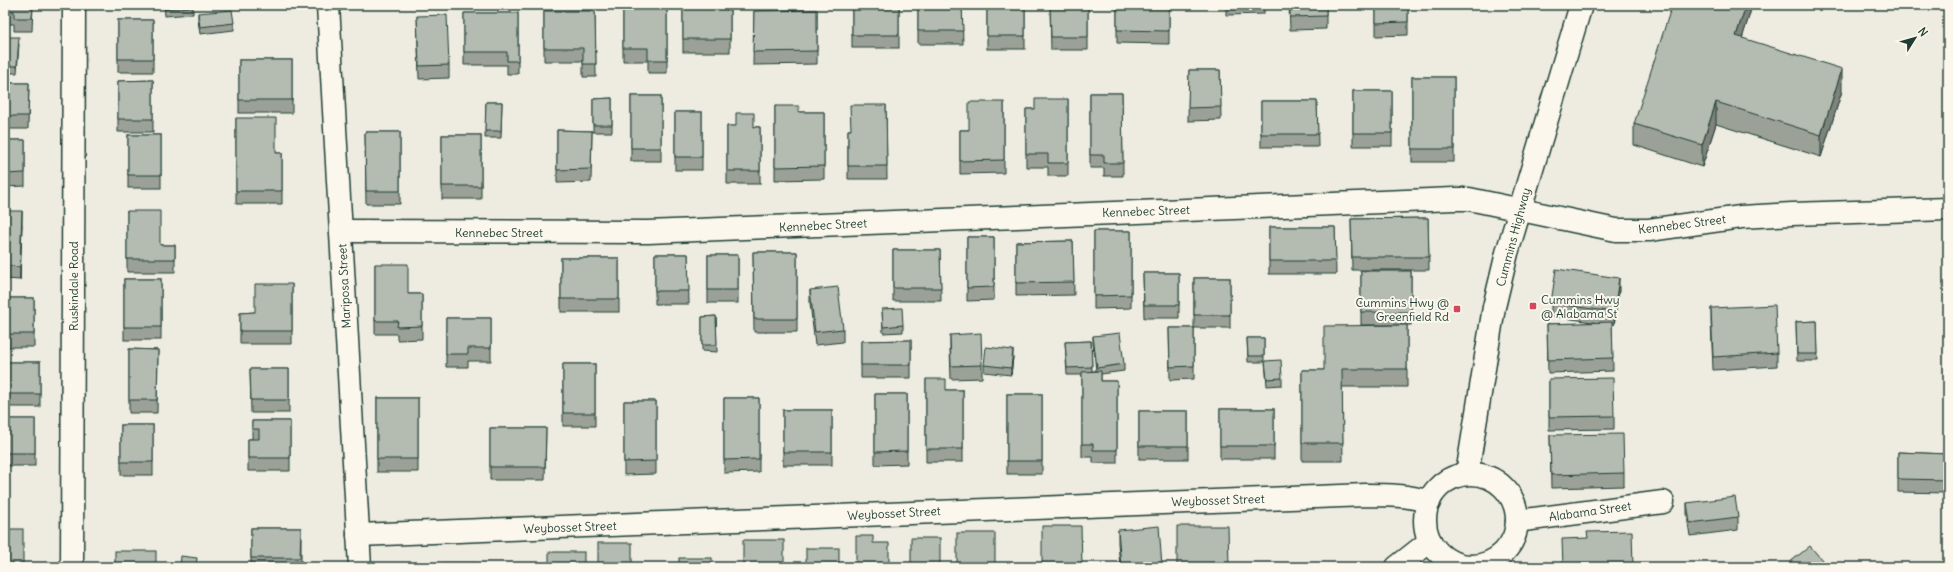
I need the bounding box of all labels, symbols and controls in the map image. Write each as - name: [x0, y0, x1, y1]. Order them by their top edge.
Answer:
- north arrow: [1895, 18, 1935, 58]
- text: N: [1915, 25, 1931, 39]
- street label: Cummins Highway: [1493, 186, 1533, 288]
- street label: Kennebec Street: [1102, 202, 1190, 220]
- street label: Kennebec Street: [1637, 211, 1727, 237]
- street label: Kennebec Street: [779, 215, 867, 235]
- street label: Kennebec Street: [455, 225, 543, 240]
- street label: Ruskindale Road: [66, 241, 81, 331]
- street label: Mariposa Street: [334, 243, 354, 329]
- place label: Cummins Hwy @ Alabama St: [1541, 292, 1620, 321]
- place label: Cummins Hwy @ Greenfield Rd: [1356, 295, 1449, 324]
- marker: Cummins Hwy @ Alabama St: [1528, 301, 1538, 311]
- marker: Cummins Hwy @ Greenfield Rd: [1452, 304, 1462, 314]
- street label: Weybosset Street: [1171, 491, 1265, 509]
- street label: Alabama Street: [1548, 498, 1632, 524]
- street label: Weybosset Street: [847, 503, 941, 523]
- street label: Weybosset Street: [523, 518, 617, 536]

